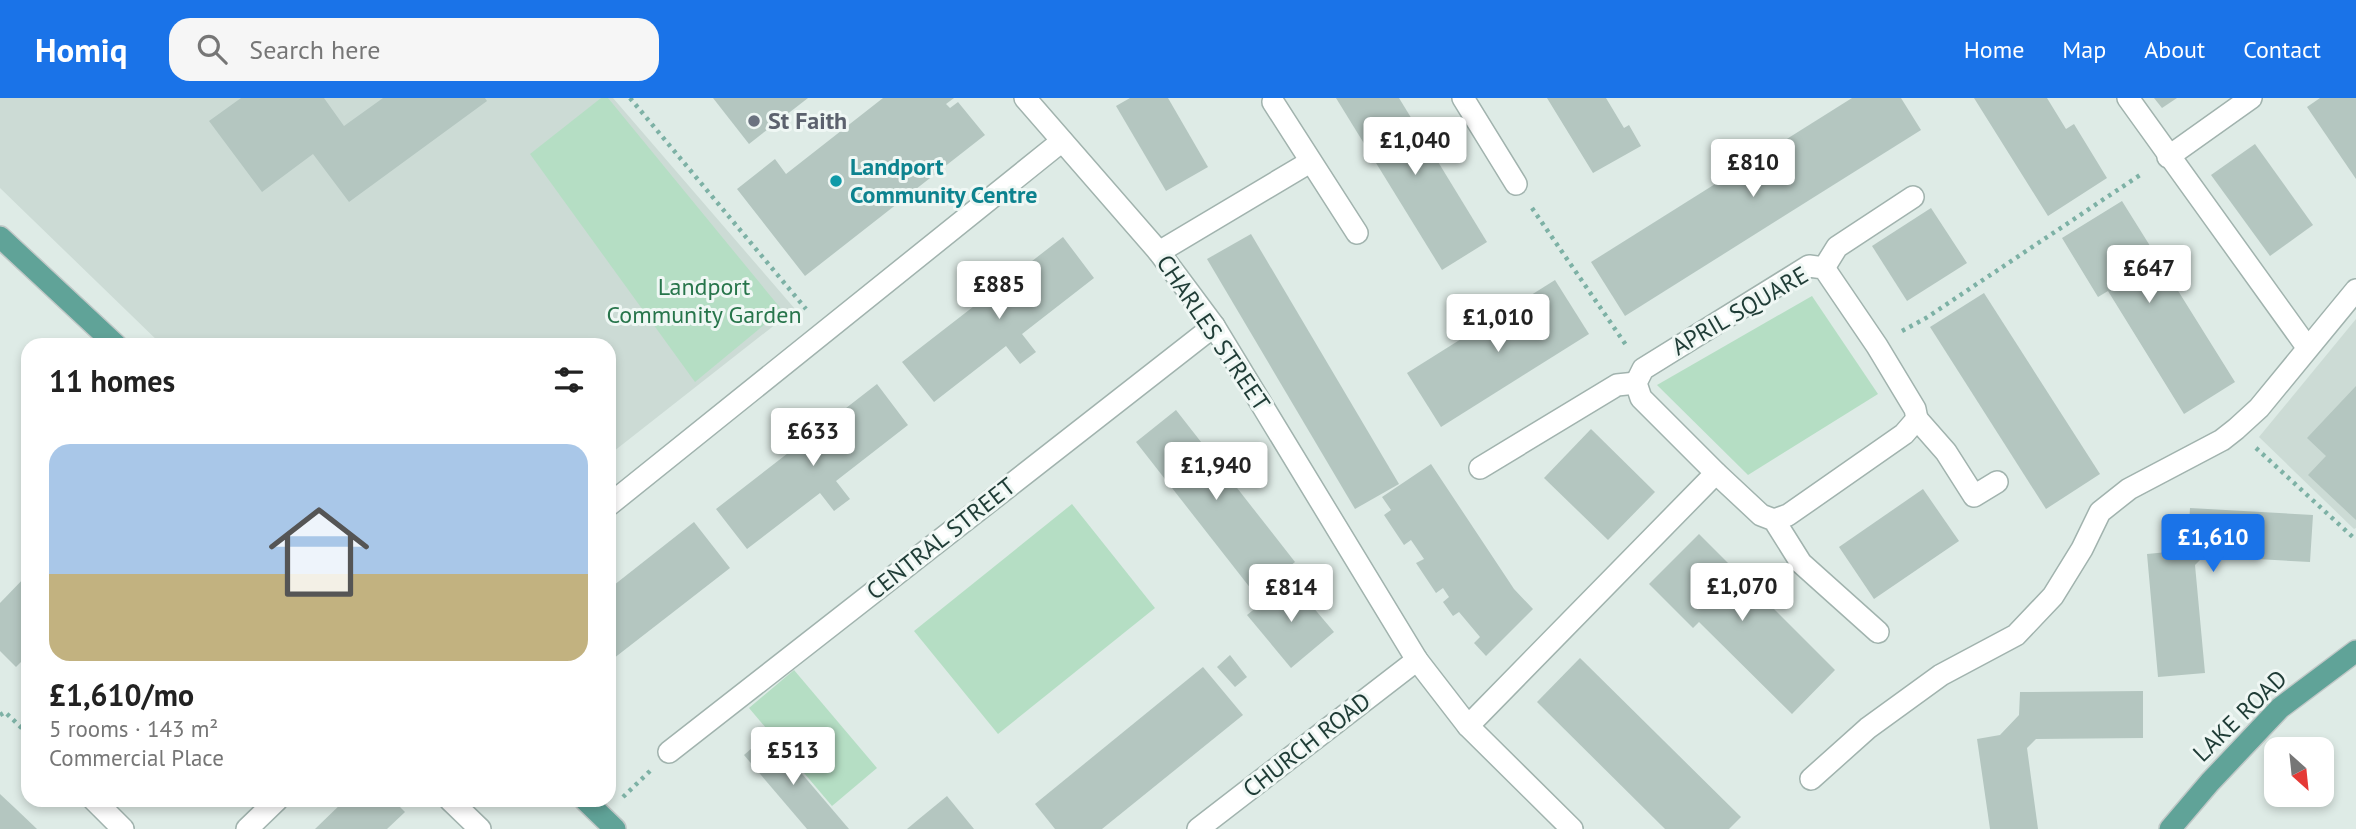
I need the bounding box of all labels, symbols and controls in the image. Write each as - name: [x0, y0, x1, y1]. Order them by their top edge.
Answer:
- search box: [169, 18, 659, 81]
- text: Homiq: [35, 28, 127, 71]
- icon: search: [193, 30, 231, 68]
- text: Search here: [249, 33, 380, 66]
- text: Home: [1964, 34, 2024, 65]
- text: Map: [2062, 34, 2106, 65]
- text: About: [2144, 34, 2205, 65]
- text: Contact: [2243, 34, 2321, 65]
- place label: St Faith: [768, 105, 847, 136]
- marker: St Faith: [746, 113, 762, 129]
- pin: £1,040: [1358, 118, 1472, 177]
- text: £1,040: [1379, 125, 1451, 154]
- pin: £810: [1712, 140, 1794, 199]
- text: £810: [1727, 147, 1779, 176]
- place label: Landport Community Centre: [850, 151, 1038, 210]
- marker: Landport Community Centre: [828, 173, 844, 189]
- pin: £647: [2108, 246, 2190, 305]
- street label: CHARLES STREET: [1150, 249, 1277, 417]
- text: £647: [2123, 253, 2175, 282]
- street label: APRIL SQUARE: [1666, 259, 1814, 362]
- pin: £885: [958, 262, 1040, 321]
- text: £885: [973, 269, 1025, 298]
- park label: Landport Community Garden: [606, 271, 802, 330]
- pin: £1,010: [1441, 294, 1555, 354]
- text: £1,010: [1462, 302, 1534, 331]
- text: 11 homes: [49, 361, 175, 400]
- icon: filters: [550, 361, 588, 399]
- pin: £633: [772, 408, 854, 468]
- text: £633: [787, 416, 839, 445]
- pin: £1,940: [1159, 442, 1273, 502]
- text: £1,940: [1180, 450, 1252, 479]
- street label: CENTRAL STREET: [860, 471, 1022, 607]
- icon: home: [256, 489, 382, 615]
- pin: £1,610: [2156, 514, 2270, 574]
- text: £1,610: [2177, 522, 2249, 551]
- pin: £814: [1250, 564, 1332, 624]
- pin: £1,070: [1685, 564, 1799, 623]
- text: £1,070: [1706, 571, 1778, 600]
- text: £814: [1265, 572, 1317, 601]
- street label: LAKE ROAD: [2186, 663, 2293, 768]
- text: £1,610/mo: [49, 675, 194, 714]
- street label: CHURCH ROAD: [1237, 685, 1377, 804]
- text: 5 rooms · 143 m²: [49, 714, 218, 743]
- pin: £513: [752, 728, 834, 787]
- text: £513: [767, 735, 819, 764]
- north arrow: [2264, 737, 2334, 807]
- map controls: [2264, 737, 2334, 807]
- text: Commercial Place: [49, 743, 224, 772]

